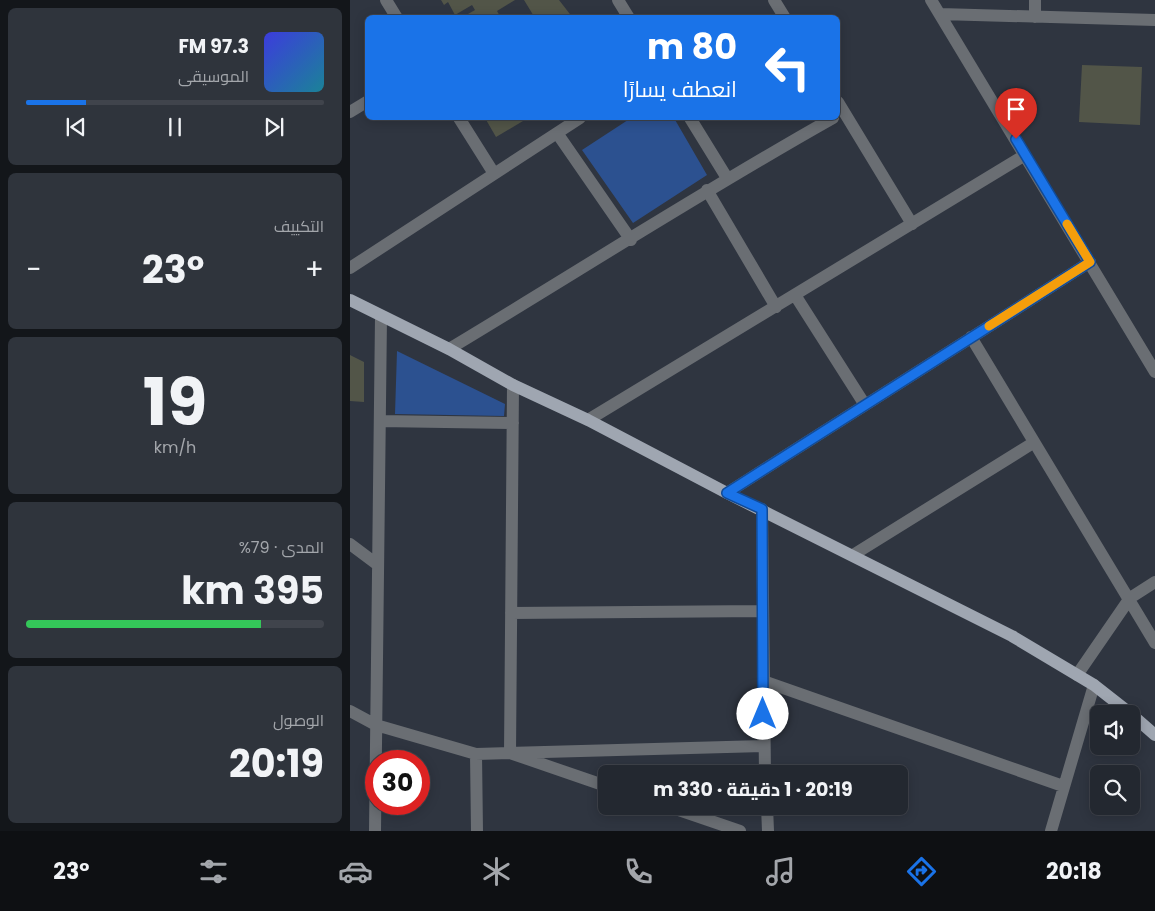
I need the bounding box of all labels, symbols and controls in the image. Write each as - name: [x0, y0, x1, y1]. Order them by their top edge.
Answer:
- text: 80 m: [647, 22, 737, 71]
- text: 97.3 FM: [178, 33, 249, 60]
- icon: left: [755, 35, 820, 100]
- text: الموسيقى: [178, 65, 249, 88]
- text: انعطف يسارًا: [623, 74, 737, 105]
- pin: [995, 88, 1037, 139]
- icon: arrive: [1002, 95, 1030, 123]
- icon: previous: [62, 113, 90, 141]
- icon: pause: [161, 113, 189, 141]
- icon: next: [260, 113, 288, 141]
- text: التكييف: [274, 215, 324, 238]
- text: 23°: [142, 243, 204, 296]
- text: −: [26, 250, 41, 289]
- text: +: [305, 250, 324, 289]
- text: 19: [143, 357, 207, 448]
- text: km/h: [154, 436, 196, 459]
- text: المدى · 79%: [239, 536, 324, 559]
- text: 395 km: [181, 564, 324, 617]
- position arrow: [736, 687, 788, 739]
- map controls: [1090, 705, 1140, 815]
- button: sound: [1090, 705, 1140, 755]
- text: الوصول: [273, 709, 324, 732]
- text: 20:19: [229, 737, 324, 790]
- speed limit sign: 30: [365, 750, 430, 815]
- button: search: [1090, 765, 1140, 815]
- text: 20:19 · 1 دقيقة · 330 m: [653, 776, 853, 803]
- icon: filters: [196, 854, 231, 889]
- icon: car: [338, 854, 373, 889]
- icon: climate: [479, 854, 514, 889]
- icon: phone: [621, 854, 656, 889]
- icon: music: [763, 854, 798, 889]
- icon: directions: [904, 854, 939, 889]
- text: 23°: [53, 856, 89, 887]
- text: 20:18: [1046, 856, 1102, 887]

